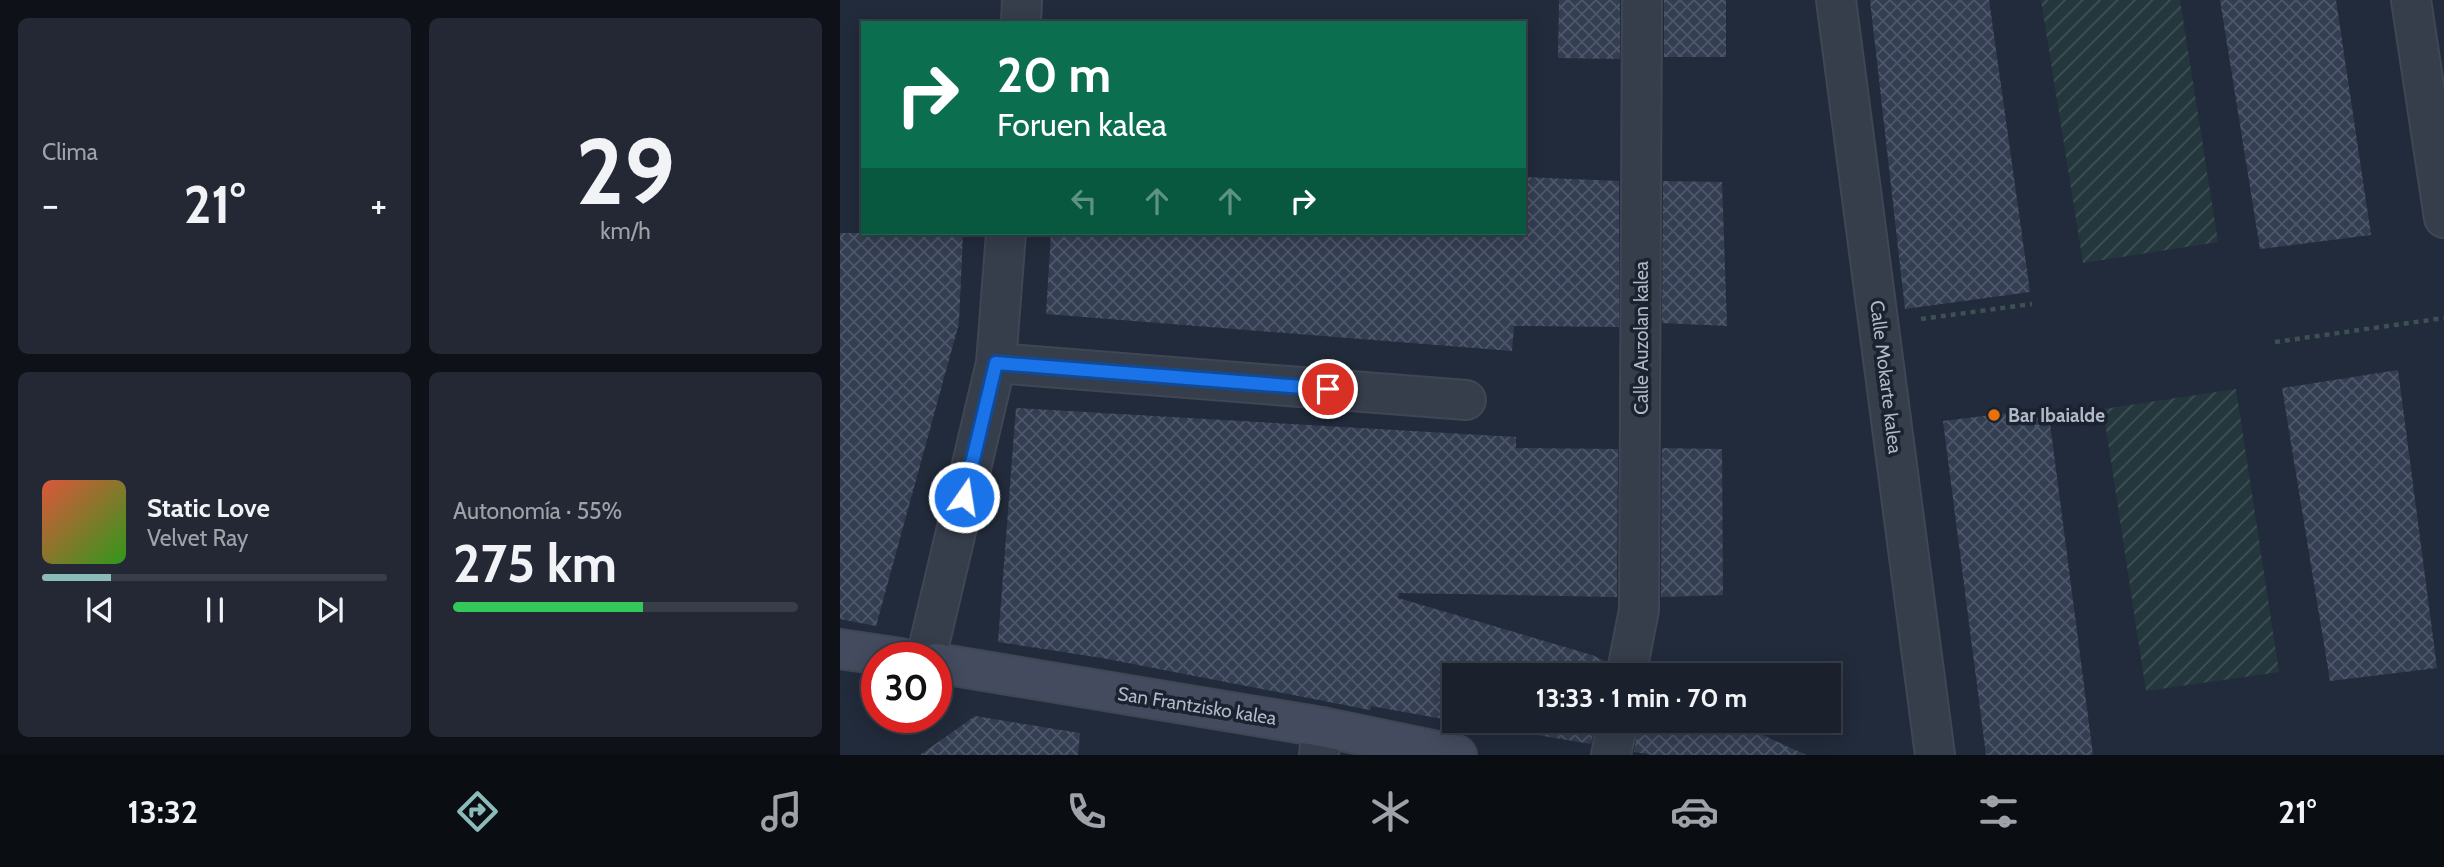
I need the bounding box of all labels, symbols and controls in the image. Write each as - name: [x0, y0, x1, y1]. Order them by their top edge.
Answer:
- text: 20 m: [997, 45, 1111, 104]
- icon: right: [882, 49, 973, 140]
- text: Foruen kalea: [997, 105, 1167, 144]
- text: 29: [576, 116, 675, 227]
- text: Clima: [42, 138, 98, 166]
- text: 21°: [184, 173, 245, 236]
- text: −: [42, 181, 59, 228]
- text: +: [370, 181, 387, 228]
- icon: left: [1065, 182, 1103, 220]
- icon: ahead: [1138, 182, 1176, 220]
- icon: ahead: [1211, 182, 1249, 220]
- icon: right: [1284, 182, 1322, 220]
- text: km/h: [600, 217, 651, 245]
- street label: Calle Auzolan kalea: [1630, 261, 1653, 415]
- street label: Calle Mokarte kalea: [1865, 299, 1907, 455]
- pin: [1298, 359, 1358, 419]
- icon: arrive: [1309, 370, 1347, 408]
- place label: Bar Ibaialde: [2008, 404, 2105, 427]
- marker: Bar Ibaialde: [1986, 407, 2002, 423]
- position arrow: [927, 460, 1001, 534]
- text: Static Love: [147, 492, 270, 524]
- text: Autonomía · 55%: [453, 497, 622, 525]
- text: Velvet Ray: [147, 524, 248, 552]
- text: 275 km: [453, 532, 617, 595]
- icon: previous: [81, 591, 119, 629]
- icon: pause: [196, 591, 234, 629]
- icon: next: [311, 591, 349, 629]
- speed limit sign: 30: [861, 642, 952, 733]
- street label: San Frantzisko kalea: [1116, 682, 1278, 730]
- text: 13:33 · 1 min · 70 m: [1536, 682, 1747, 714]
- icon: directions: [453, 787, 502, 836]
- icon: music: [757, 787, 806, 836]
- icon: phone: [1062, 787, 1111, 836]
- icon: climate: [1366, 787, 1415, 836]
- icon: car: [1670, 787, 1719, 836]
- icon: filters: [1974, 787, 2023, 836]
- text: 13:32: [128, 792, 198, 831]
- text: 21°: [2278, 792, 2316, 831]

